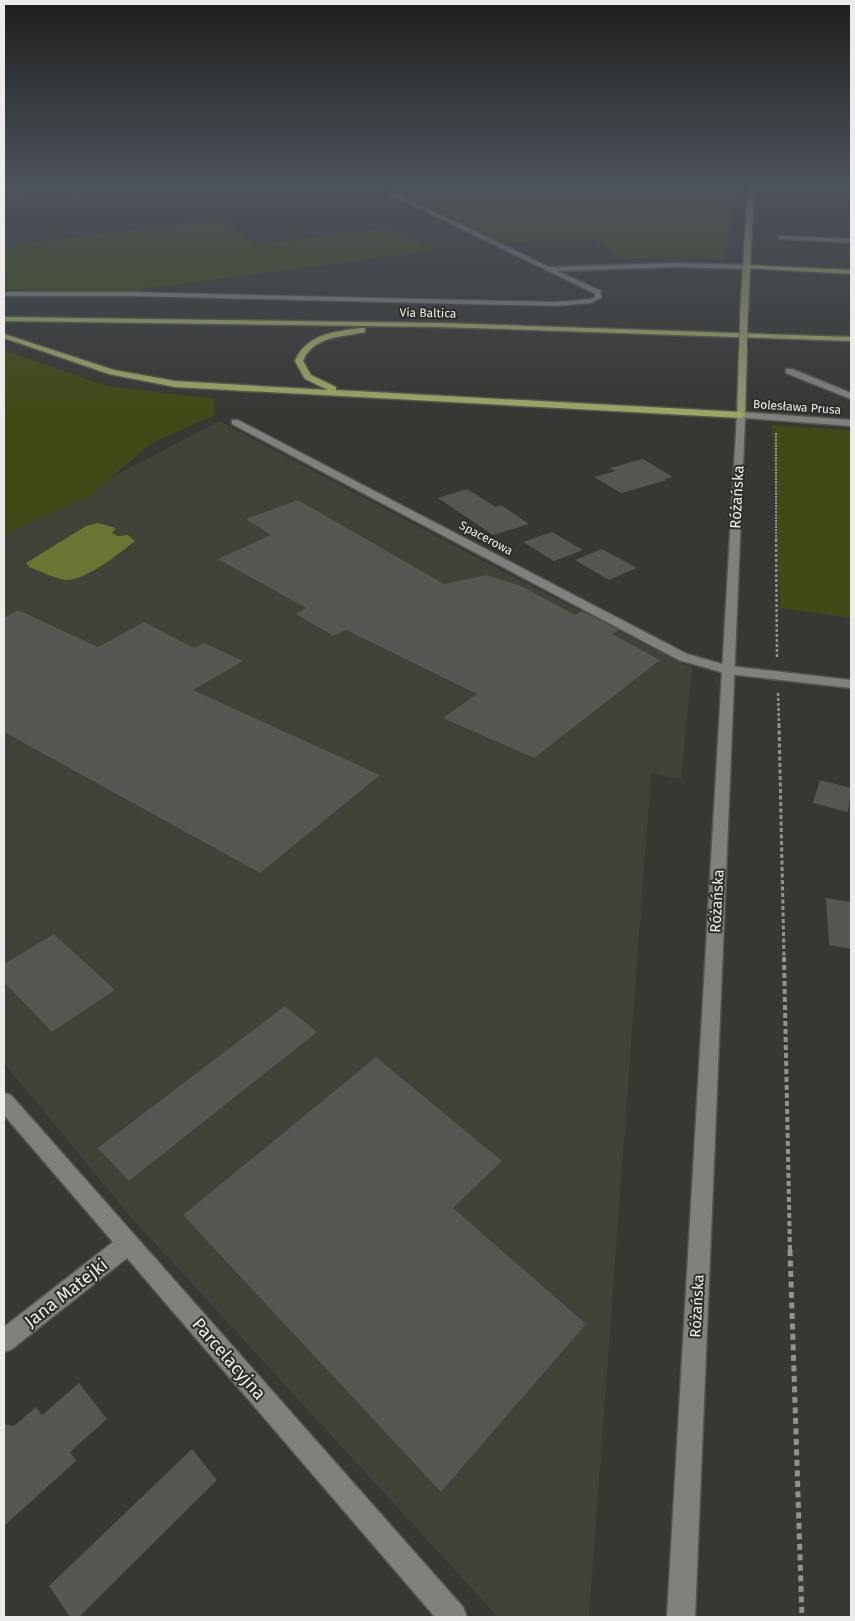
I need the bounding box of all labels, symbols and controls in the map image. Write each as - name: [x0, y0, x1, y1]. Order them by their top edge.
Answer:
- street label: Via Baltica: [399, 306, 457, 320]
- street label: Bolesława Prusa: [752, 397, 842, 417]
- street label: Różańska: [726, 465, 748, 529]
- street label: Spacerowa: [457, 518, 515, 558]
- street label: Różańska: [706, 869, 728, 933]
- street label: Jana Matejki: [20, 1254, 112, 1332]
- street label: Różańska: [686, 1274, 708, 1338]
- street label: Parcelacyjna: [187, 1313, 271, 1405]

